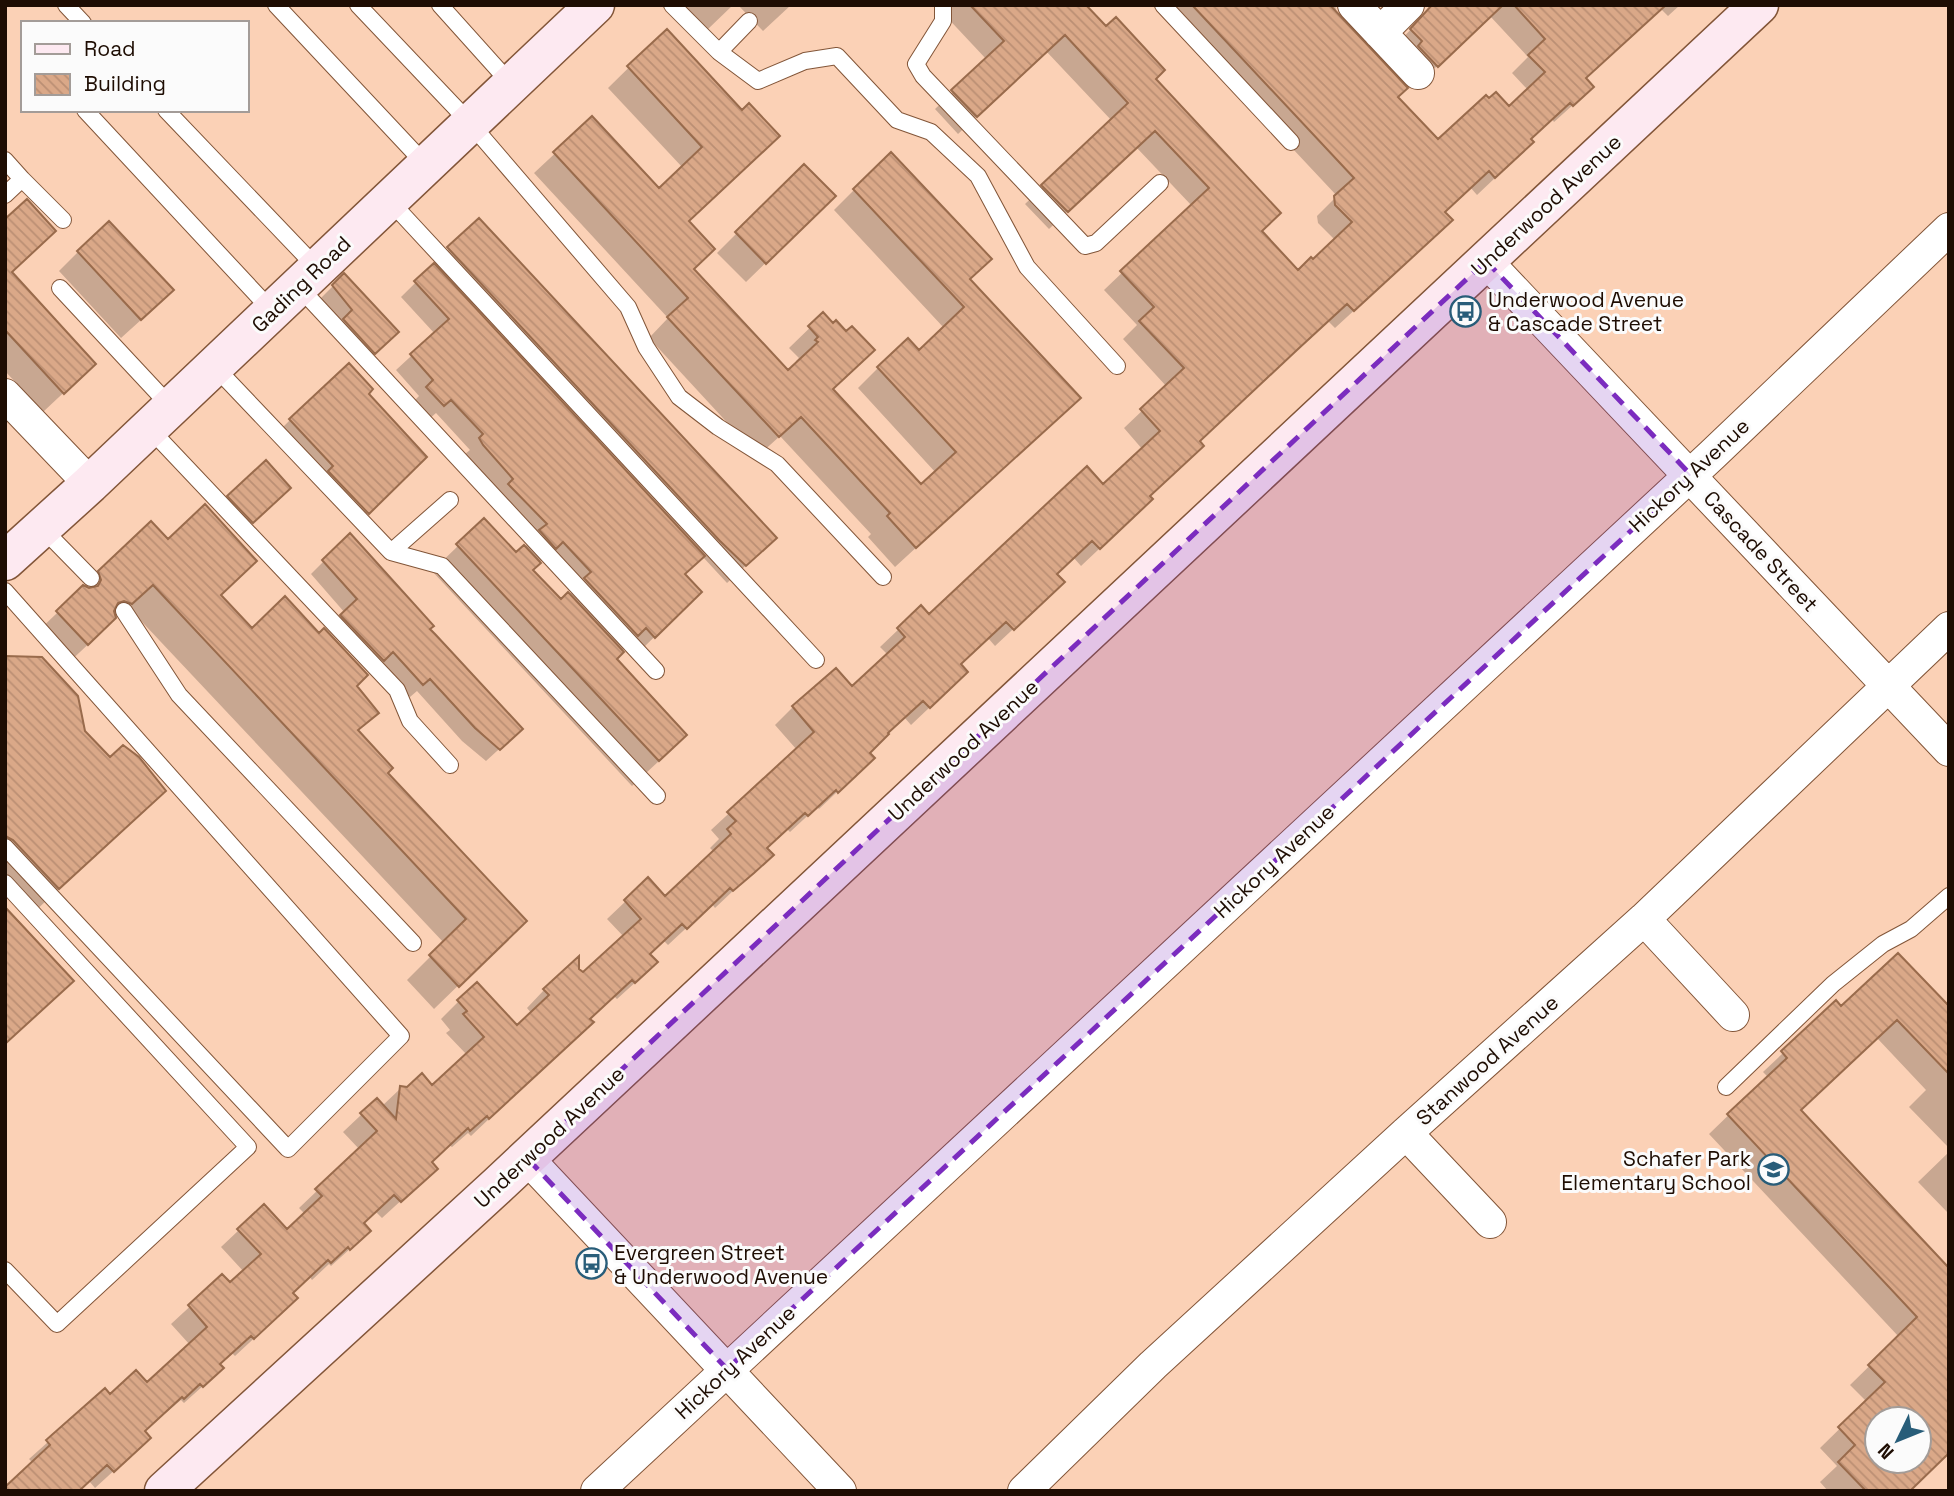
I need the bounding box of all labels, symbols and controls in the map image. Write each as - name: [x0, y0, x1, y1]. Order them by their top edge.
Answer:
- legend: [21, 21, 248, 112]
- text: Road: [84, 35, 136, 62]
- text: Building: [84, 70, 166, 97]
- street label: Underwood Avenue: [1465, 128, 1627, 282]
- street label: Gading Road: [246, 230, 356, 338]
- place label: Underwood Avenue & Cascade Street: [1488, 286, 1684, 337]
- bus stop icon: Underwood Avenue & Cascade Street: [1448, 294, 1482, 328]
- street label: Hickory Avenue: [1623, 412, 1755, 538]
- street label: Cascade Street: [1698, 485, 1824, 617]
- street label: Underwood Avenue: [882, 673, 1044, 827]
- street label: Hickory Avenue: [1208, 798, 1340, 924]
- street label: Stanwood Avenue: [1410, 989, 1564, 1131]
- street label: Underwood Avenue: [468, 1060, 630, 1214]
- place label: Schafer Park Elementary School: [1561, 1145, 1751, 1196]
- school or university icon: Schafer Park Elementary School: [1757, 1153, 1791, 1187]
- place label: Evergreen Street & Underwood Avenue: [614, 1239, 828, 1290]
- bus stop icon: Evergreen Street & Underwood Avenue: [574, 1247, 608, 1281]
- street label: Hickory Avenue: [669, 1299, 801, 1425]
- north arrow: [1863, 1405, 1933, 1475]
- text: N: [1872, 1438, 1899, 1464]

